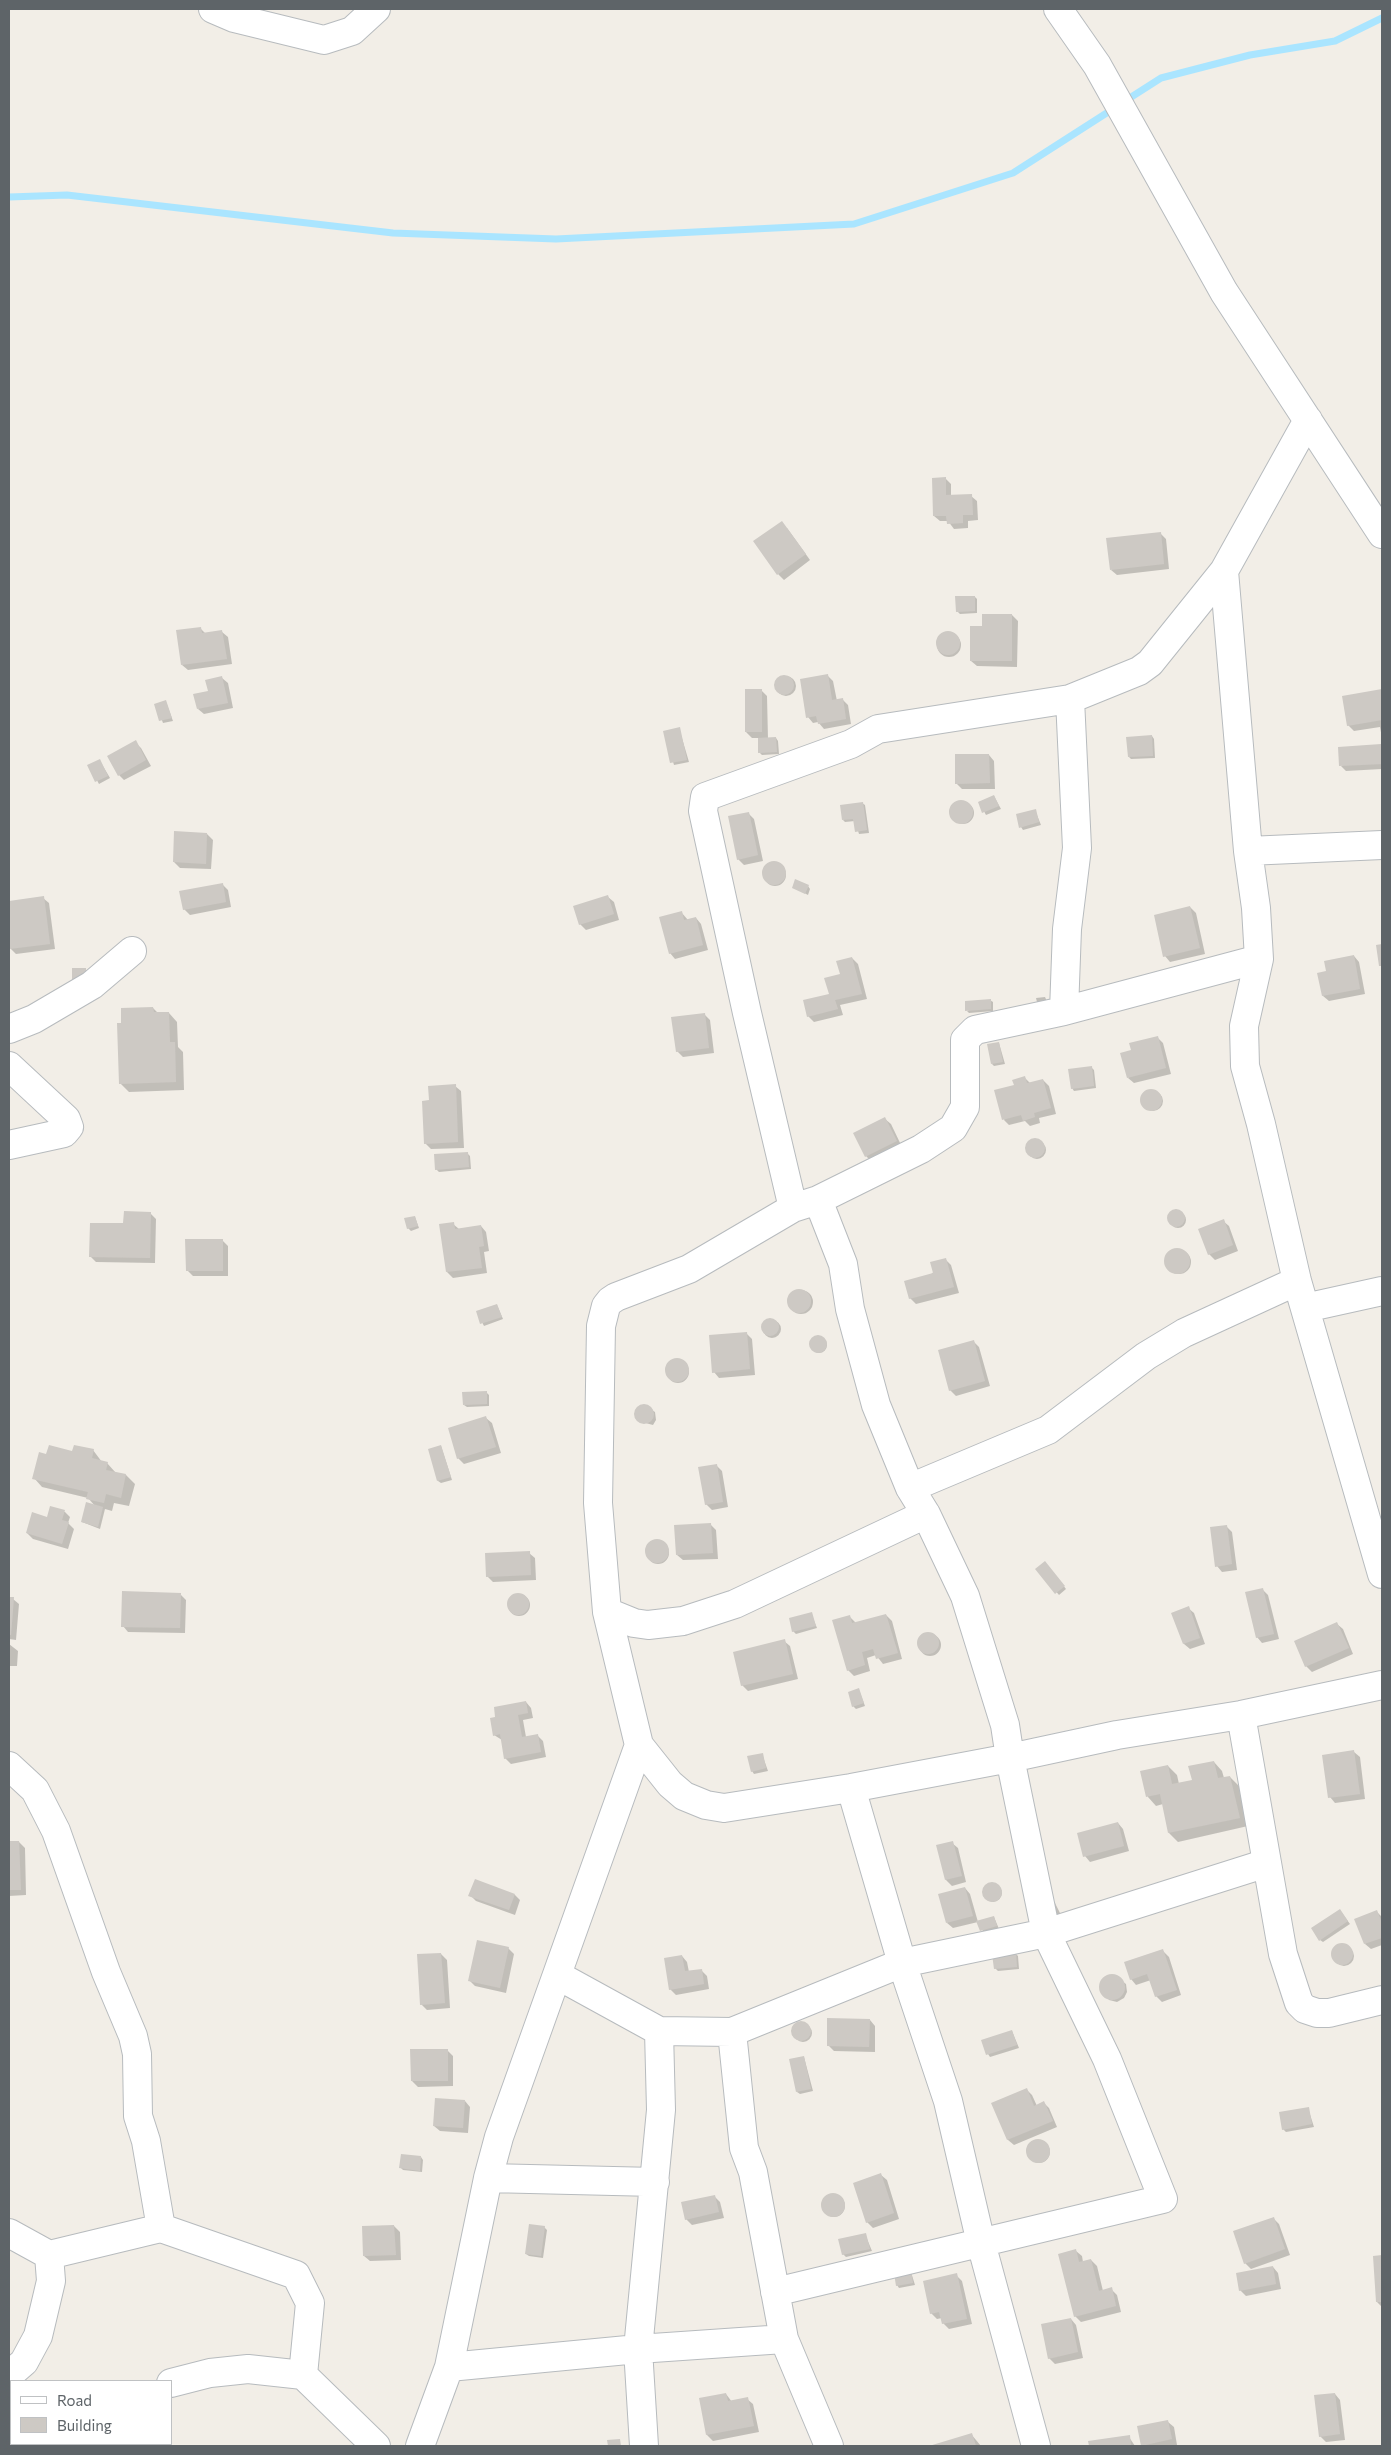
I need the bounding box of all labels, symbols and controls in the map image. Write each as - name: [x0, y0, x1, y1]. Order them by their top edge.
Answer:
- legend: [10, 2380, 172, 2445]
- text: Road: [57, 2391, 92, 2409]
- text: Building: [57, 2416, 112, 2434]

